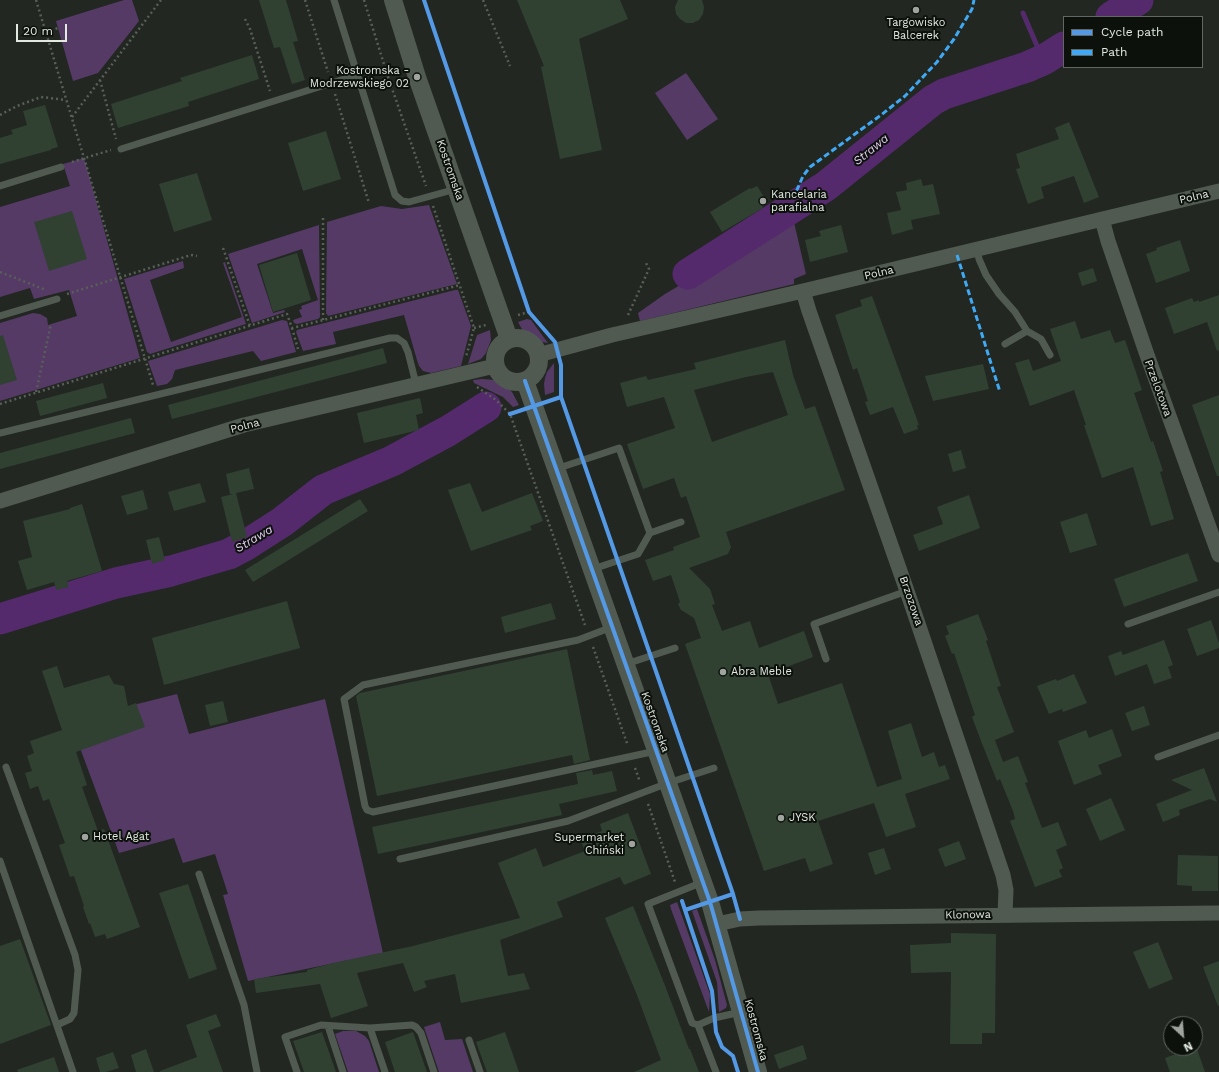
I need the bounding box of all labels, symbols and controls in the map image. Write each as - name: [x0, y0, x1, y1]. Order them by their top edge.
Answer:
- marker: Targowisko Balcerek: [911, 5, 921, 15]
- scale bar: [18, 16, 69, 42]
- place label: Targowisko Balcerek: [887, 16, 945, 42]
- legend: [1063, 16, 1203, 68]
- text: 20 m: [23, 24, 53, 38]
- text: Cycle path: [1101, 25, 1163, 39]
- text: Path: [1101, 45, 1127, 59]
- place label: Kostromska - Modrzewskiego 02: [310, 64, 409, 90]
- marker: Kostromska - Modrzewskiego 02: [412, 72, 422, 82]
- water label: Strawa: [850, 131, 892, 169]
- street label: Kostromska: [433, 138, 467, 202]
- street label: Polna: [1178, 187, 1210, 207]
- place label: Kancelaria parafialna: [771, 188, 827, 214]
- marker: Kancelaria parafialna: [758, 196, 768, 206]
- street label: Polna: [863, 263, 895, 283]
- street label: Przelotowa: [1142, 358, 1174, 418]
- street label: Polna: [229, 416, 261, 436]
- water label: Strawa: [233, 522, 275, 556]
- street label: Brzozowa: [896, 575, 926, 627]
- place label: Abra Meble: [731, 665, 792, 679]
- marker: Abra Meble: [718, 667, 728, 677]
- street label: Kostromska: [638, 690, 672, 754]
- place label: JYSK: [789, 811, 816, 825]
- marker: JYSK: [776, 813, 786, 823]
- place label: Hotel Agat: [93, 830, 149, 844]
- place label: Supermarket Chiński: [554, 831, 624, 857]
- marker: Hotel Agat: [80, 832, 90, 842]
- marker: Supermarket Chiński: [627, 839, 637, 849]
- street label: Klonowa: [945, 908, 991, 922]
- street label: Kostromska: [741, 998, 771, 1062]
- north arrow: [1163, 1016, 1203, 1056]
- text: N: [1182, 1039, 1195, 1054]

